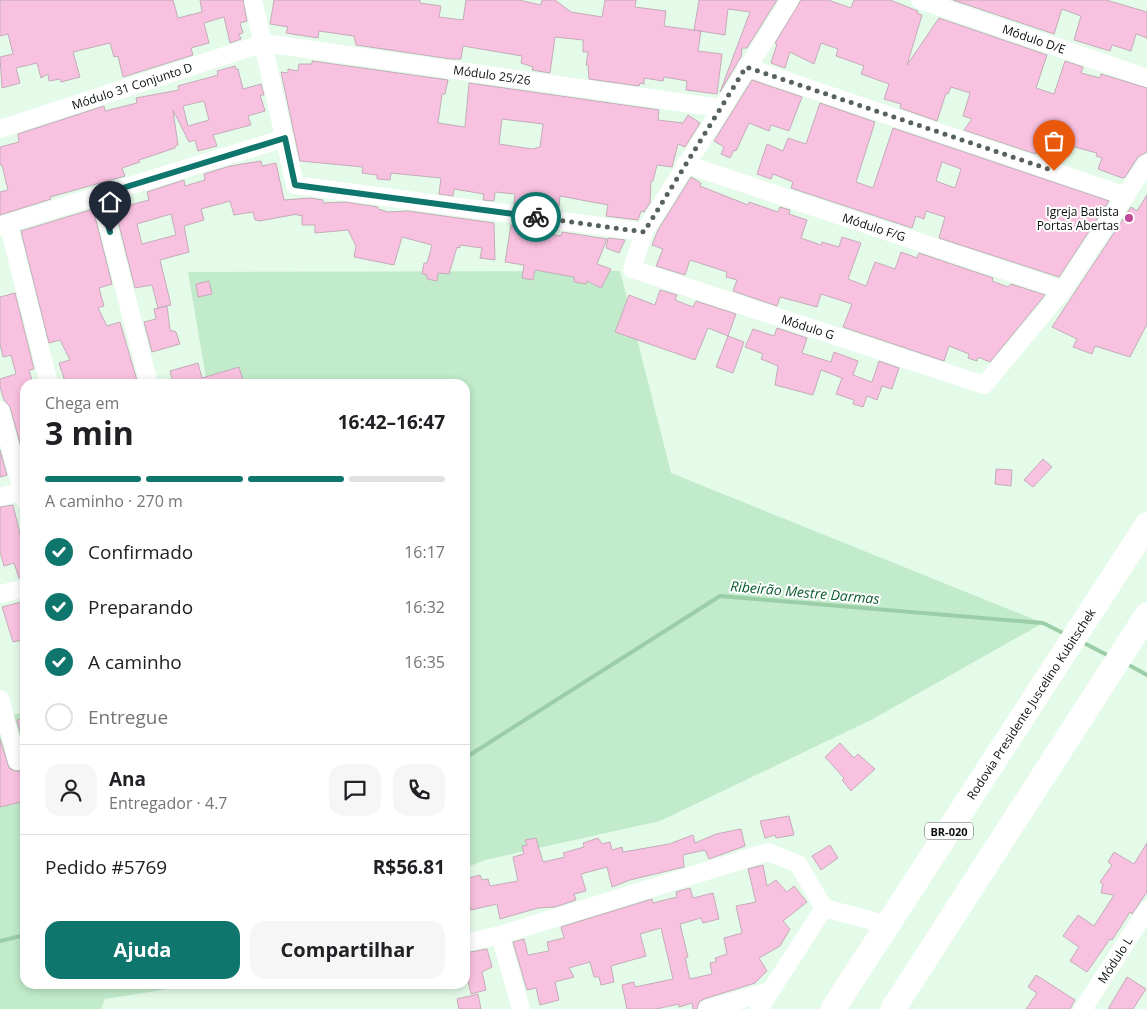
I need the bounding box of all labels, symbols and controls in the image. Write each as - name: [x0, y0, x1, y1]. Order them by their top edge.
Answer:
- street label: Módulo D/E: [1000, 20, 1068, 58]
- street label: Módulo 31 Conjunto D: [69, 58, 195, 114]
- street label: Módulo 25/26: [452, 61, 532, 89]
- pin: [1033, 120, 1075, 171]
- icon: bag: [1040, 127, 1068, 155]
- pin: [89, 181, 131, 232]
- icon: home: [96, 188, 124, 216]
- courier: [511, 192, 561, 242]
- icon: bike: [522, 203, 550, 231]
- place label: Igreja Batista Portas Abertas: [1037, 203, 1119, 234]
- street label: Módulo F/G: [840, 209, 908, 245]
- marker: Igreja Batista Portas Abertas: [1123, 212, 1135, 224]
- street label: Módulo G: [779, 310, 837, 344]
- text: Chega em: [45, 392, 119, 414]
- text: 16:42–16:47: [338, 409, 445, 435]
- text: 3 min: [45, 411, 134, 454]
- text: A caminho · 270 m: [45, 490, 183, 512]
- icon: check: [45, 538, 73, 566]
- text: Confirmado: [88, 539, 193, 565]
- text: 16:17: [404, 541, 445, 563]
- water label: Ribeirão Mestre Darmas: [730, 576, 880, 608]
- icon: check: [45, 593, 73, 621]
- text: Preparando: [88, 594, 193, 620]
- text: 16:32: [404, 596, 445, 618]
- street label: Rodovia Presidente Juscelino Kubitschek: [963, 604, 1100, 803]
- icon: check: [45, 648, 73, 676]
- text: A caminho: [88, 649, 182, 675]
- text: 16:35: [404, 651, 445, 673]
- text: Entregue: [88, 704, 168, 730]
- button: person: [45, 764, 97, 816]
- button: chat: [329, 764, 381, 816]
- button: phone: [393, 764, 445, 816]
- text: Ana: [109, 766, 146, 792]
- text: Entregador · 4.7: [109, 792, 227, 814]
- road number: BR-020: [925, 822, 973, 839]
- text: Pedido #5769: [45, 854, 167, 880]
- text: R$56.81: [373, 854, 445, 880]
- button: Ajuda: [45, 921, 240, 979]
- button: Compartilhar: [250, 921, 445, 979]
- street label: Módulo L: [1094, 933, 1136, 987]

